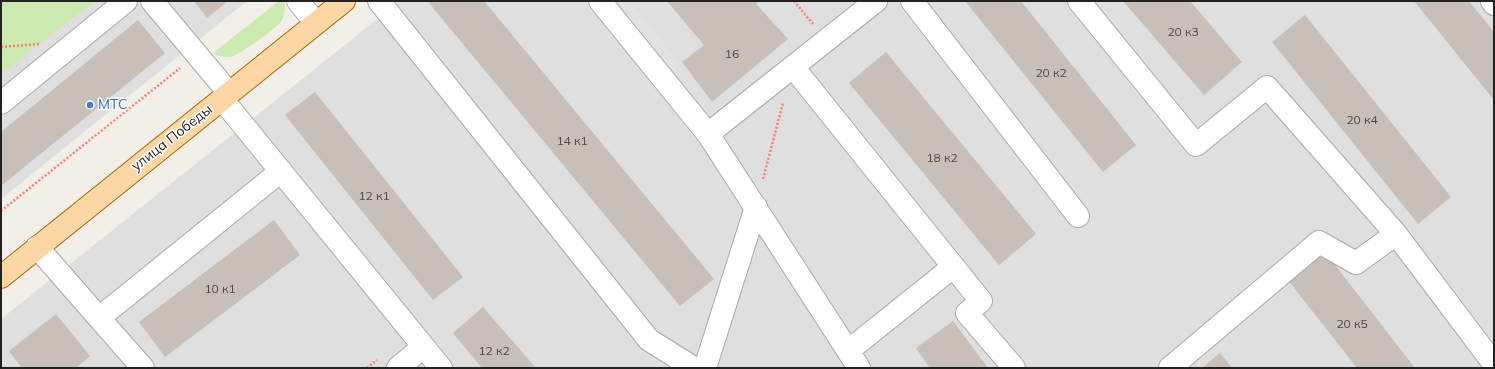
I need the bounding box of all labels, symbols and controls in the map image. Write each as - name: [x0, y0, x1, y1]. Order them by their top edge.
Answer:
- house number: 20 к3: [1167, 25, 1199, 39]
- house number: 16: [725, 47, 739, 61]
- house number: 20 к2: [1035, 66, 1067, 80]
- place label: МТС: [98, 97, 127, 113]
- marker: МТС: [85, 100, 95, 110]
- street label: улица Победы: [128, 101, 216, 175]
- house number: 20 к4: [1346, 113, 1378, 127]
- house number: 14 к1: [556, 134, 588, 148]
- house number: 18 к2: [926, 151, 958, 165]
- house number: 12 к1: [358, 189, 390, 203]
- house number: 10 к1: [204, 282, 236, 296]
- house number: 20 к5: [1336, 317, 1368, 331]
- house number: 12 к2: [478, 344, 510, 358]

